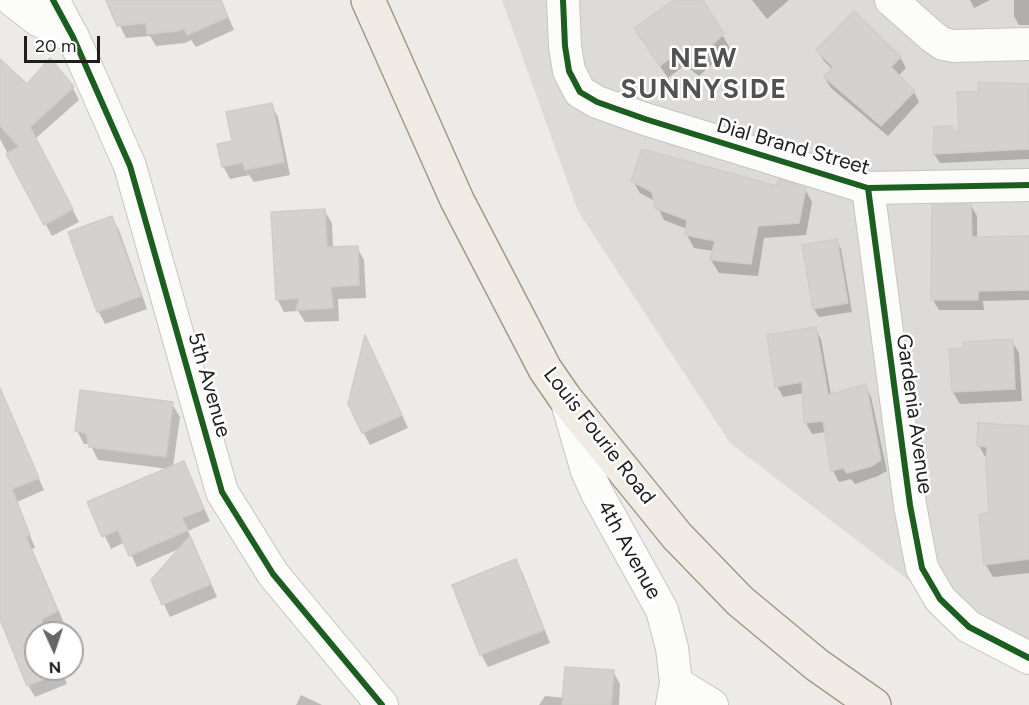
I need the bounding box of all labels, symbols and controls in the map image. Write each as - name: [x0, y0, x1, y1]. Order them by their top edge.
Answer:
- scale bar: [27, 24, 104, 62]
- text: 20 m: [35, 35, 76, 57]
- district label: NEW SUNNYSIDE: [620, 43, 788, 106]
- street label: Dial Brand Street: [713, 113, 873, 181]
- street label: 5th Avenue: [182, 330, 236, 440]
- street label: Gardenia Avenue: [890, 333, 938, 495]
- street label: Louis Fourie Road: [538, 363, 660, 509]
- street label: 4th Avenue: [592, 496, 666, 604]
- north arrow: [24, 621, 84, 681]
- text: N: [48, 658, 62, 677]

